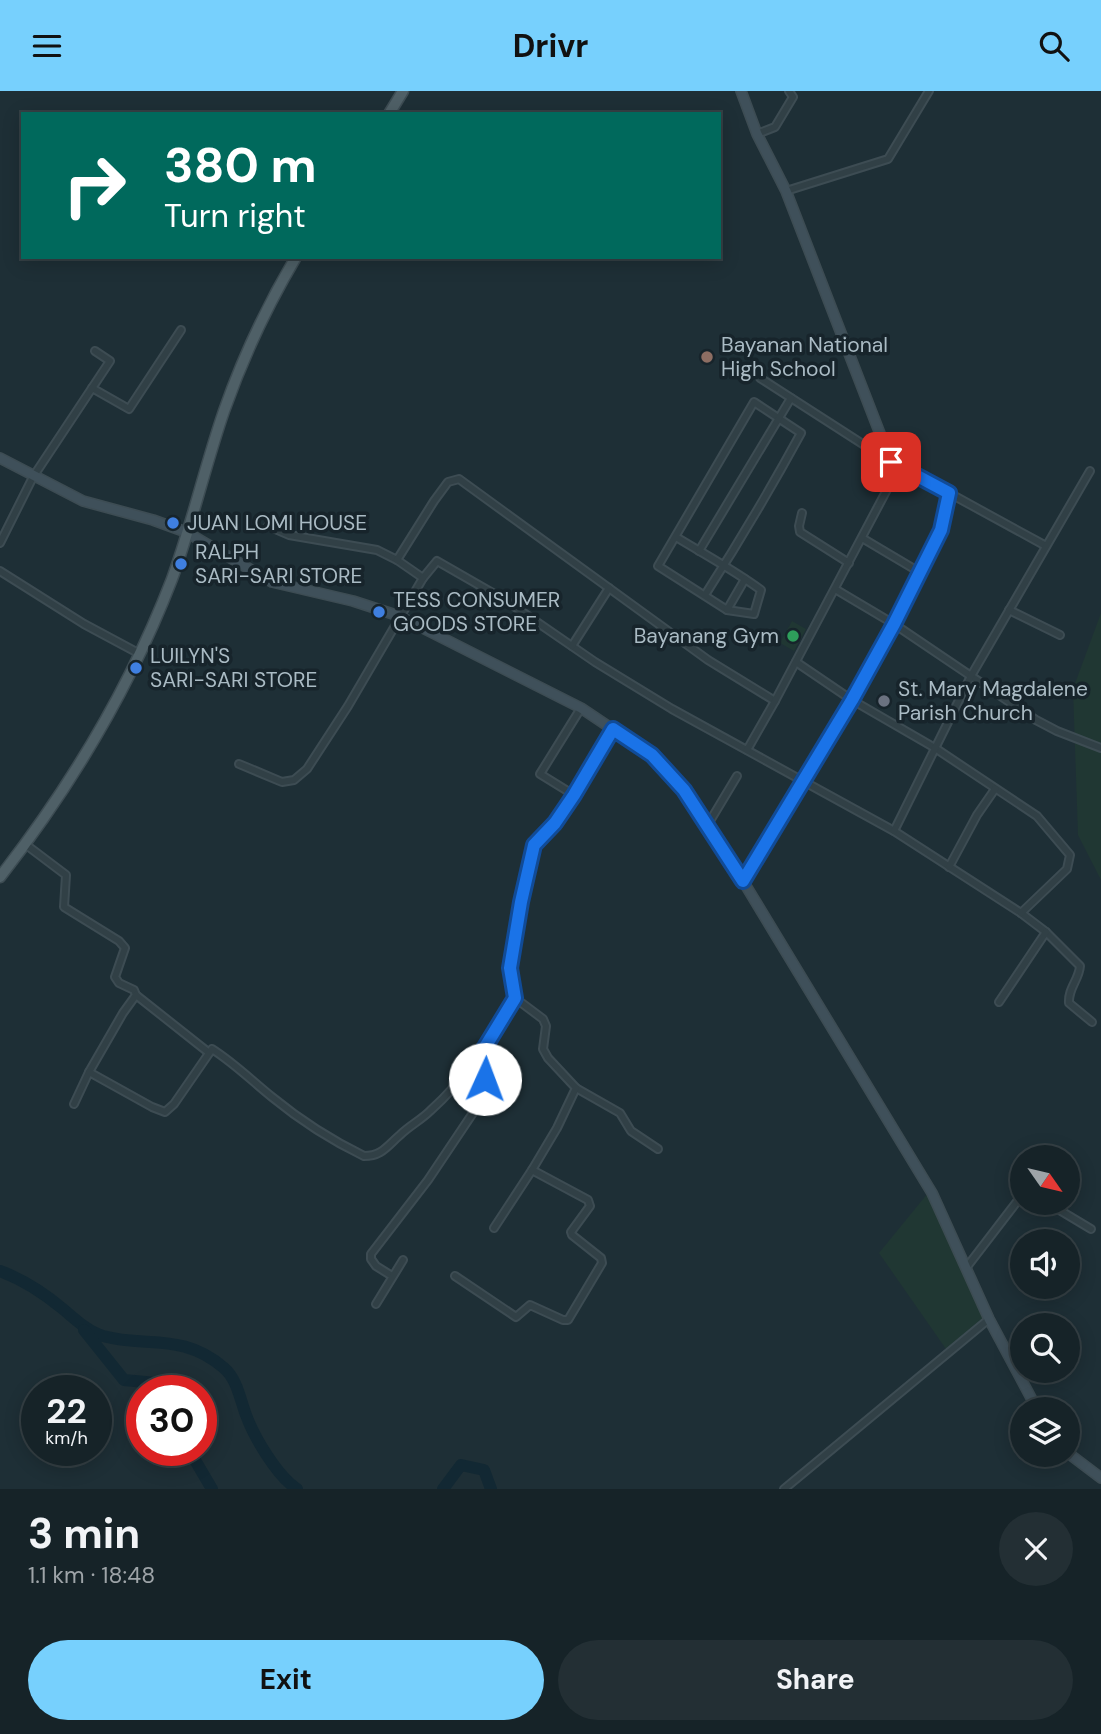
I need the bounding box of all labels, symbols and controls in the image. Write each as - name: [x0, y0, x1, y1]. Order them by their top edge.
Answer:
- text: Drivr: [513, 25, 588, 67]
- icon: menu: [28, 27, 66, 65]
- icon: search: [1035, 27, 1073, 65]
- text: 380 m: [164, 133, 317, 197]
- icon: right: [49, 140, 140, 231]
- text: Turn right: [164, 195, 306, 237]
- place label: Bayanan National High School: [721, 331, 888, 383]
- marker: Bayanan National High School: [699, 349, 715, 365]
- pin: [861, 432, 921, 492]
- icon: arrive: [872, 443, 910, 481]
- place label: JUAN LOMI HOUSE: [187, 509, 367, 537]
- marker: JUAN LOMI HOUSE: [165, 515, 181, 531]
- place label: RALPH SARI-SARI STORE: [195, 538, 362, 590]
- marker: RALPH SARI-SARI STORE: [173, 556, 189, 572]
- place label: TESS CONSUMER GOODS STORE: [393, 586, 560, 638]
- marker: TESS CONSUMER GOODS STORE: [371, 604, 387, 620]
- place label: Bayanang Gym: [634, 622, 779, 650]
- marker: Bayanang Gym: [785, 628, 801, 644]
- place label: LUILYN'S SARI-SARI STORE: [150, 642, 317, 694]
- marker: LUILYN'S SARI-SARI STORE: [128, 660, 144, 676]
- place label: St. Mary Magdalene Parish Church: [898, 675, 1088, 727]
- marker: St. Mary Magdalene Parish Church: [876, 693, 892, 709]
- position arrow: [448, 1042, 522, 1116]
- north arrow: [1010, 1145, 1080, 1215]
- map controls: [1010, 1145, 1080, 1467]
- button: sound: [1010, 1229, 1080, 1299]
- button: search: [1010, 1313, 1080, 1383]
- speed limit sign: 30: [126, 1375, 217, 1466]
- text: 22: [46, 1388, 87, 1434]
- button: layers: [1010, 1397, 1080, 1467]
- text: km/h: [45, 1426, 88, 1450]
- text: 3 min: [28, 1506, 140, 1561]
- button: close: [999, 1512, 1073, 1586]
- text: 1.1 km · 18:48: [28, 1560, 155, 1590]
- button: Exit: [28, 1640, 544, 1720]
- button: Share: [558, 1640, 1073, 1720]

